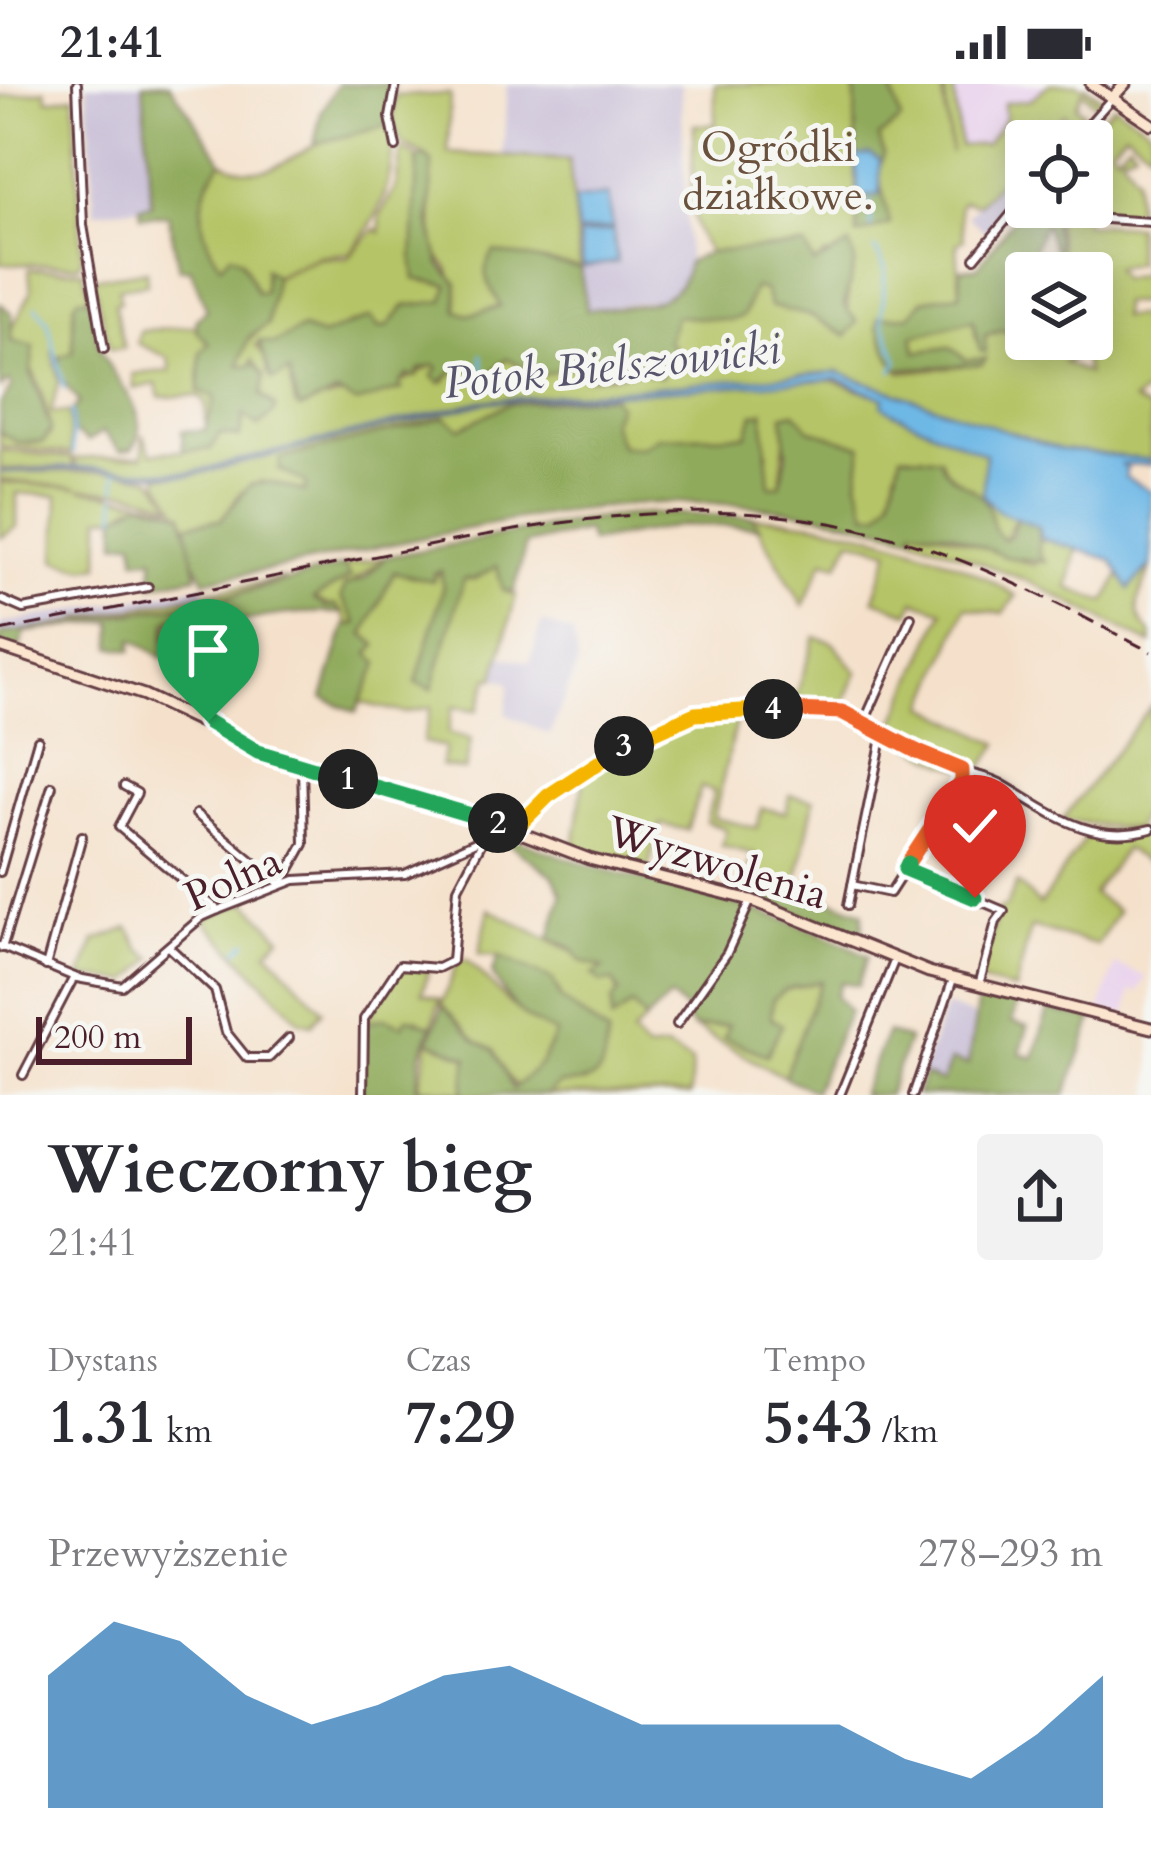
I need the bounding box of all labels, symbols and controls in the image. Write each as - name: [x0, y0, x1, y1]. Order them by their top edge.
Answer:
- text: 21:41: [60, 12, 165, 73]
- park label: Ogródki działkowe.: [682, 119, 874, 224]
- map controls: [1005, 120, 1113, 360]
- button: locate: [1005, 120, 1113, 228]
- button: layers: [1005, 252, 1113, 360]
- water label: Potok Bielszowicki: [441, 318, 784, 414]
- pin: [157, 599, 259, 722]
- icon: arrive: [175, 617, 241, 683]
- pin: 4: [743, 679, 803, 739]
- text: 4: [765, 686, 781, 731]
- pin: 3: [594, 716, 654, 776]
- text: 3: [616, 723, 632, 768]
- pin: 1: [318, 749, 378, 809]
- text: 1: [340, 756, 356, 801]
- pin: [924, 775, 1026, 898]
- pin: 2: [468, 793, 528, 853]
- icon: check: [942, 793, 1008, 859]
- text: 2: [490, 800, 506, 845]
- street label: Wyzwolenia: [599, 802, 834, 923]
- street label: Polna: [176, 833, 290, 925]
- scale bar: [36, 1011, 192, 1064]
- text: 200 m: [54, 1015, 141, 1060]
- text: Wieczorny bieg: [48, 1126, 532, 1215]
- button: share: [977, 1134, 1103, 1260]
- text: 21:41: [48, 1216, 138, 1269]
- text: Dystans: [48, 1338, 158, 1383]
- text: Czas: [406, 1338, 471, 1383]
- text: Tempo: [763, 1338, 866, 1383]
- text: 1.31: [48, 1383, 158, 1464]
- text: 7:29: [406, 1383, 515, 1464]
- text: 5:43: [763, 1383, 873, 1464]
- text: km: [158, 1409, 212, 1454]
- text: /km: [873, 1409, 938, 1454]
- text: Przewyższenie: [48, 1527, 289, 1580]
- text: 278–293 m: [918, 1527, 1103, 1580]

